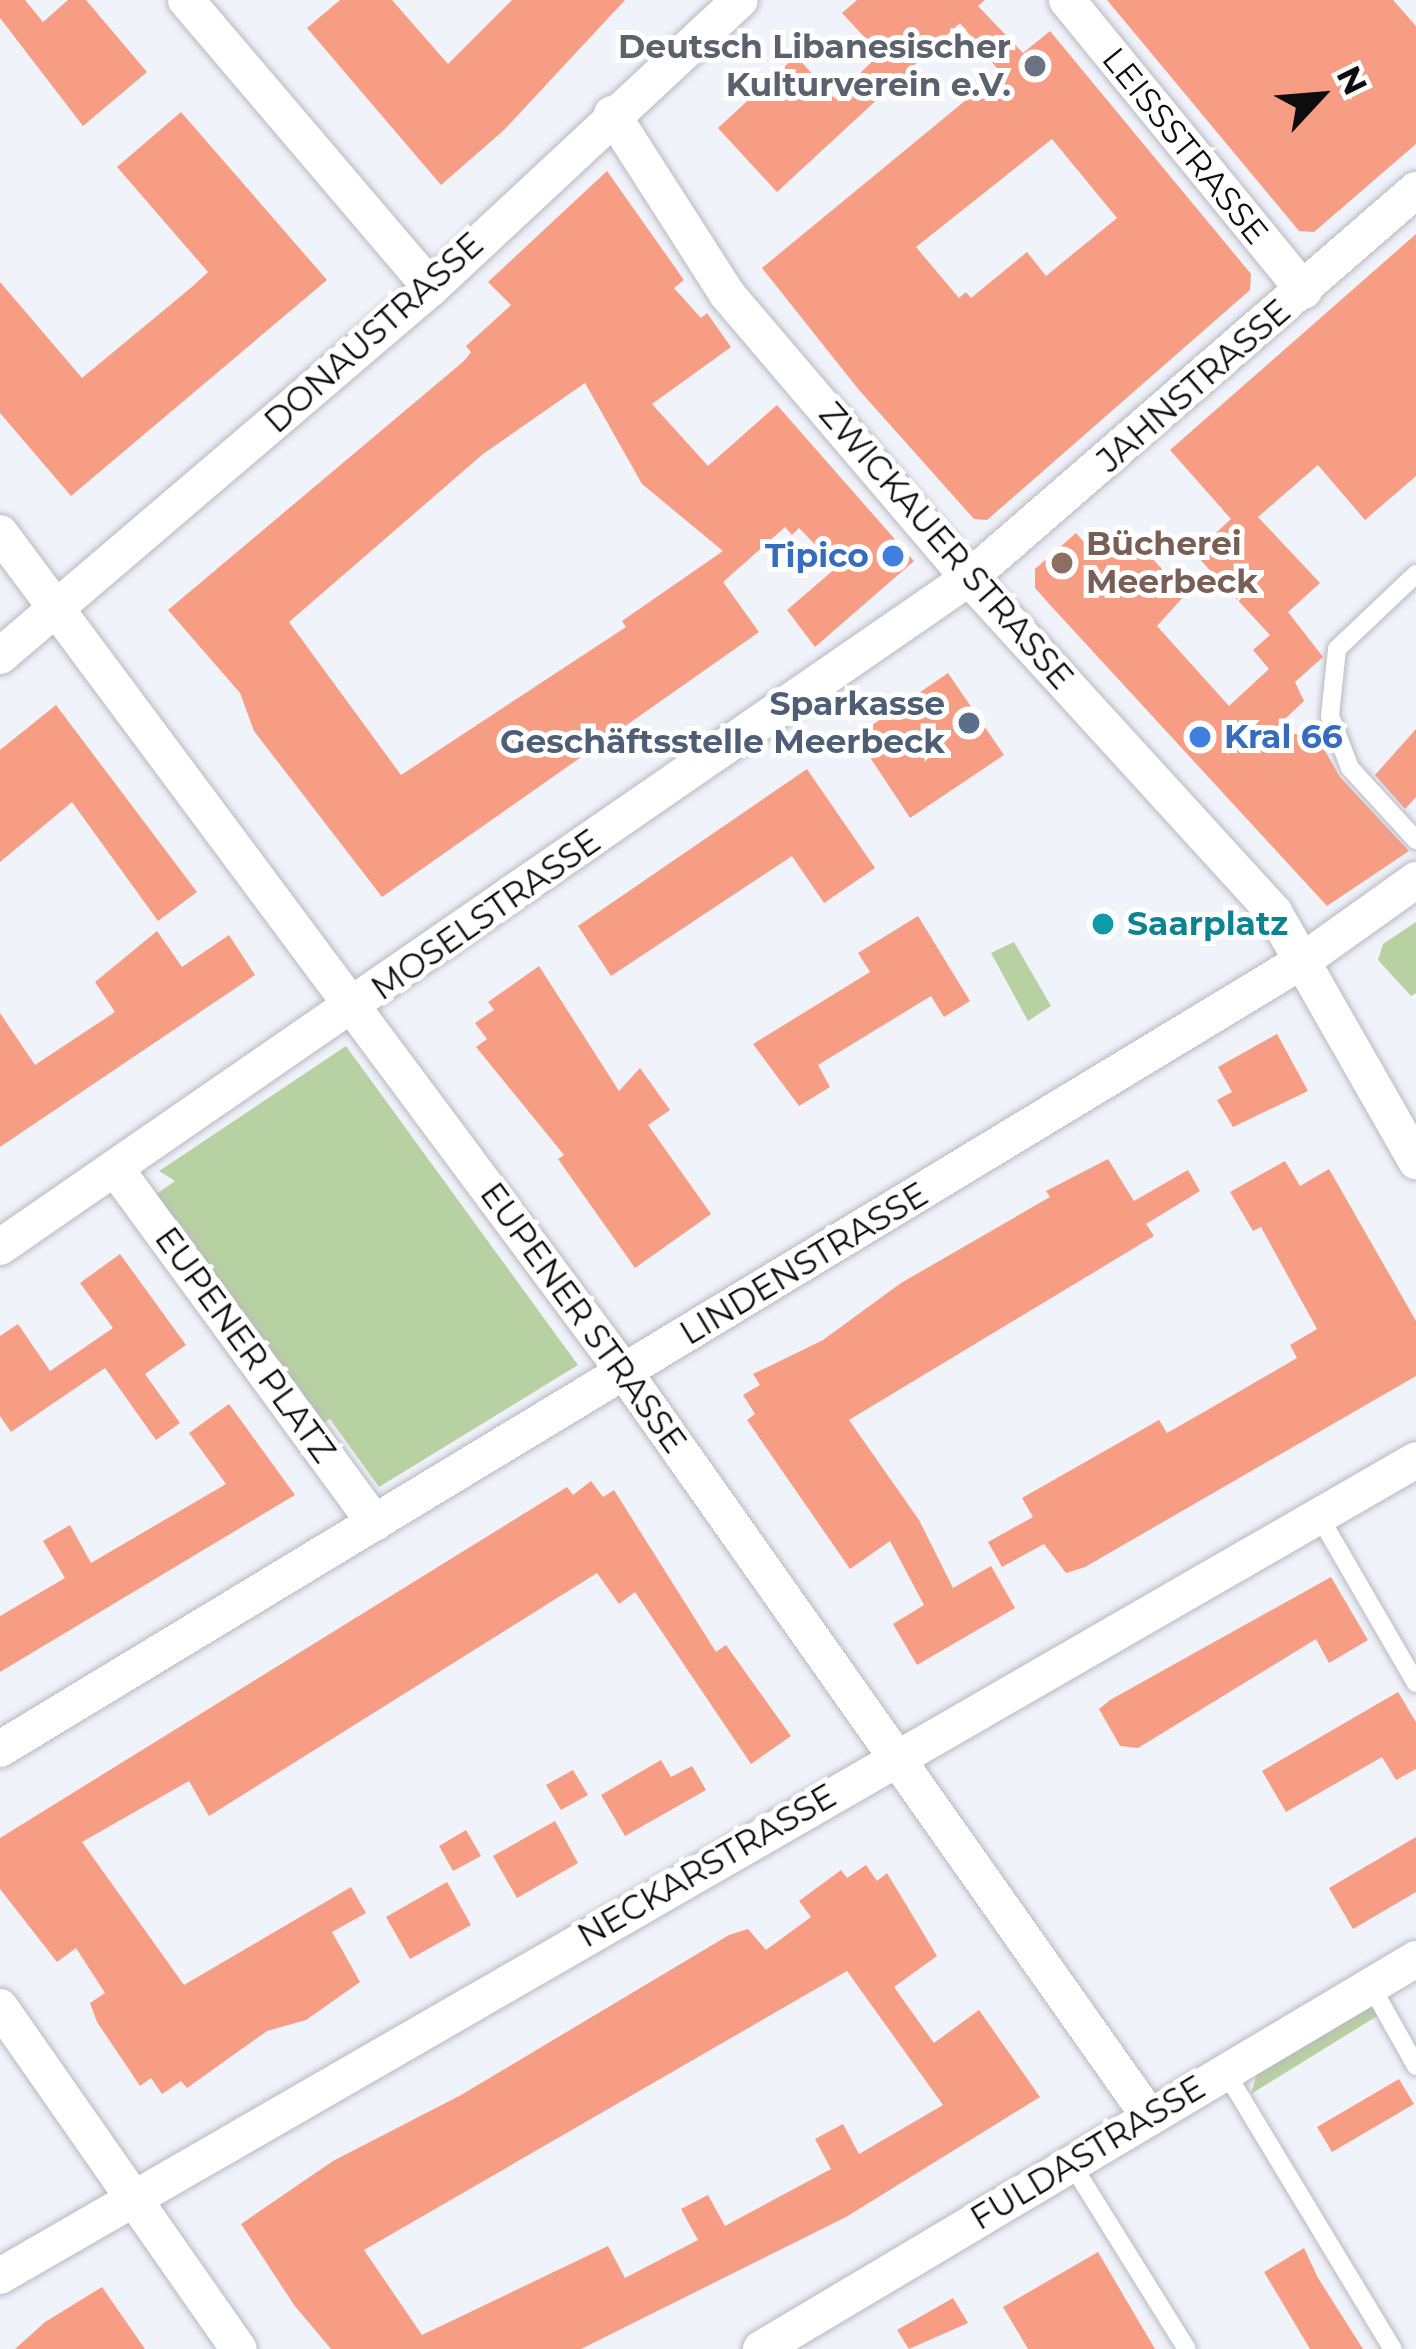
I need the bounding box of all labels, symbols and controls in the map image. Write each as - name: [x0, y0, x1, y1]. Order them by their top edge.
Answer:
- place label: Deutsch Libanesischer Kulturverein e.V.: [618, 27, 1011, 105]
- north arrow: [1260, 36, 1380, 156]
- street label: LEISSSTRASSE: [1094, 40, 1276, 252]
- marker: Deutsch Libanesischer Kulturverein e.V.: [1022, 53, 1048, 79]
- text: N: [1329, 59, 1376, 101]
- street label: DONAUSTRASSE: [257, 225, 491, 441]
- street label: JAHNSTRASSE: [1090, 292, 1298, 480]
- street label: ZWICKAUER STRASSE: [811, 395, 1081, 697]
- place label: Bücherei Meerbeck: [1086, 524, 1258, 602]
- place label: Tipico: [765, 536, 869, 576]
- marker: Tipico: [880, 543, 906, 569]
- marker: Bücherei Meerbeck: [1049, 550, 1075, 576]
- place label: Sparkasse Geschäftsstelle Meerbeck: [500, 684, 945, 762]
- marker: Sparkasse Geschäftsstelle Meerbeck: [956, 710, 982, 736]
- place label: Kral 66: [1224, 717, 1343, 757]
- marker: Kral 66: [1187, 724, 1213, 750]
- street label: MOSELSTRASSE: [364, 821, 608, 1009]
- place label: Saarplatz: [1127, 904, 1288, 944]
- marker: Saarplatz: [1090, 911, 1116, 937]
- street label: EUPENER STRASSE: [472, 1175, 694, 1461]
- street label: LINDENSTRASSE: [673, 1175, 935, 1353]
- street label: EUPENER PLATZ: [146, 1220, 344, 1470]
- street label: NECKARSTRASSE: [571, 1776, 843, 1956]
- street label: FULDASTRASSE: [964, 2067, 1212, 2239]

